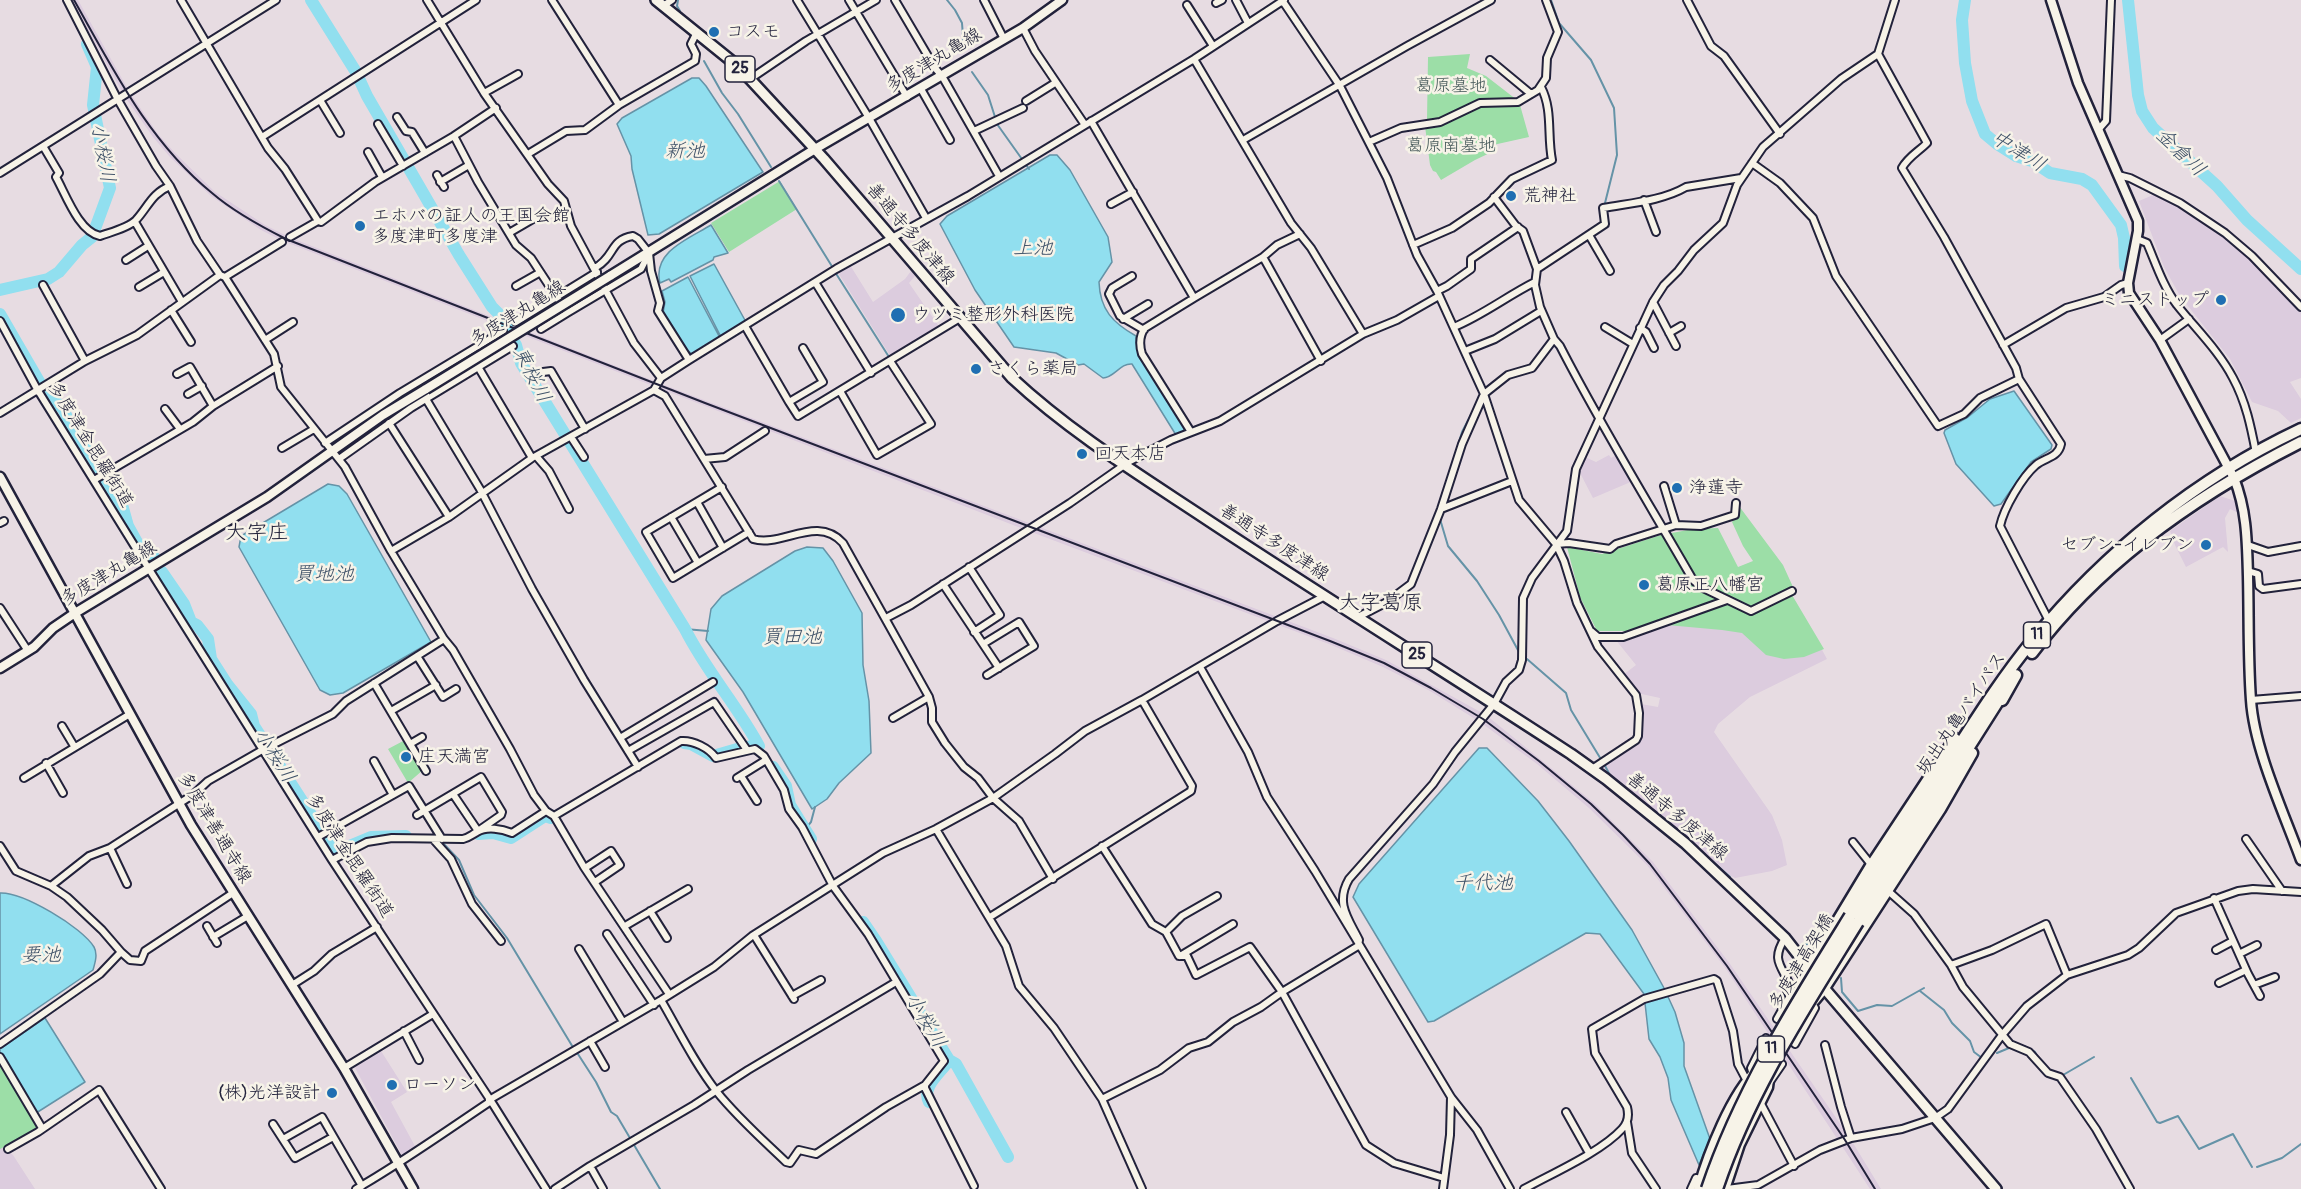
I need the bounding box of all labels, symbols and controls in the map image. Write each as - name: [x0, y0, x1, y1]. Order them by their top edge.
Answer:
- place label: コスモ: [726, 21, 780, 43]
- street label: 多度津丸亀線: [882, 24, 986, 98]
- marker: コスモ: [707, 25, 721, 39]
- road number: 25: [725, 56, 755, 82]
- park label: 葛原墓地: [1415, 75, 1487, 97]
- water label: 小桜川: [85, 121, 119, 185]
- water label: 金倉川: [2150, 124, 2210, 182]
- water label: 中津川: [1986, 126, 2050, 178]
- park label: 葛原南墓地: [1406, 135, 1496, 157]
- water label: 新池: [665, 140, 705, 164]
- street label: 善通寺多度津線: [861, 179, 959, 289]
- place label: 荒神社: [1523, 185, 1577, 207]
- marker: 荒神社: [1504, 189, 1518, 203]
- place label: エホバの証人の王国会館 多度津町多度津: [372, 205, 570, 248]
- marker: エホバの証人の王国会館 多度津町多度津: [353, 219, 367, 233]
- water label: 上池: [1013, 237, 1053, 261]
- street label: 多度津丸亀線: [466, 276, 570, 352]
- place label: ミニストップ: [2101, 289, 2209, 311]
- marker: ミニストップ: [2214, 293, 2228, 307]
- place label: ウツミ整形外科医院: [912, 304, 1074, 326]
- marker: ウツミ整形外科医院: [889, 306, 907, 324]
- water label: 東桜川: [507, 343, 555, 407]
- place label: さくら薬局: [988, 358, 1078, 380]
- marker: さくら薬局: [969, 362, 983, 376]
- street label: 多度津金毘羅街道: [43, 378, 137, 512]
- place label: 回天本店: [1094, 443, 1166, 465]
- marker: 回天本店: [1075, 447, 1089, 461]
- place label: 浄蓮寺: [1689, 477, 1743, 499]
- marker: 浄蓮寺: [1670, 481, 1684, 495]
- street label: 善通寺多度津線: [1215, 500, 1333, 586]
- district label: 大字庄: [226, 521, 288, 547]
- place label: セブン-イレブン: [2060, 534, 2194, 556]
- street label: 多度津丸亀線: [57, 537, 161, 611]
- marker: セブン-イレブン: [2199, 538, 2213, 552]
- water label: 買地池: [294, 563, 354, 587]
- place label: 葛原正八幡宮: [1656, 574, 1764, 596]
- marker: 葛原正八幡宮: [1637, 578, 1651, 592]
- district label: 大字葛原: [1339, 591, 1423, 617]
- road number: 11: [2024, 622, 2050, 648]
- water label: 買田池: [762, 626, 822, 650]
- road number: 25: [1402, 642, 1432, 668]
- street label: 坂出丸亀バイパス: [1913, 648, 2011, 780]
- water label: 小桜川: [248, 724, 300, 788]
- place label: 庄天満宮: [418, 746, 490, 768]
- marker: 庄天満宮: [399, 750, 413, 764]
- street label: 多度津善通寺線: [172, 768, 256, 888]
- street label: 善通寺多度津線: [1622, 768, 1732, 866]
- street label: 多度津金毘羅街道: [301, 790, 397, 922]
- water label: 千代池: [1453, 872, 1513, 896]
- street label: 多度津高架橋: [1765, 910, 1839, 1014]
- water label: 要池: [21, 944, 61, 968]
- water label: 小桜川: [899, 989, 951, 1053]
- road number: 11: [1758, 1036, 1784, 1062]
- place label: ローソン: [404, 1074, 476, 1096]
- marker: ローソン: [385, 1078, 399, 1092]
- place label: (株)光洋設計: [218, 1082, 320, 1104]
- marker: (株)光洋設計: [325, 1086, 339, 1100]

